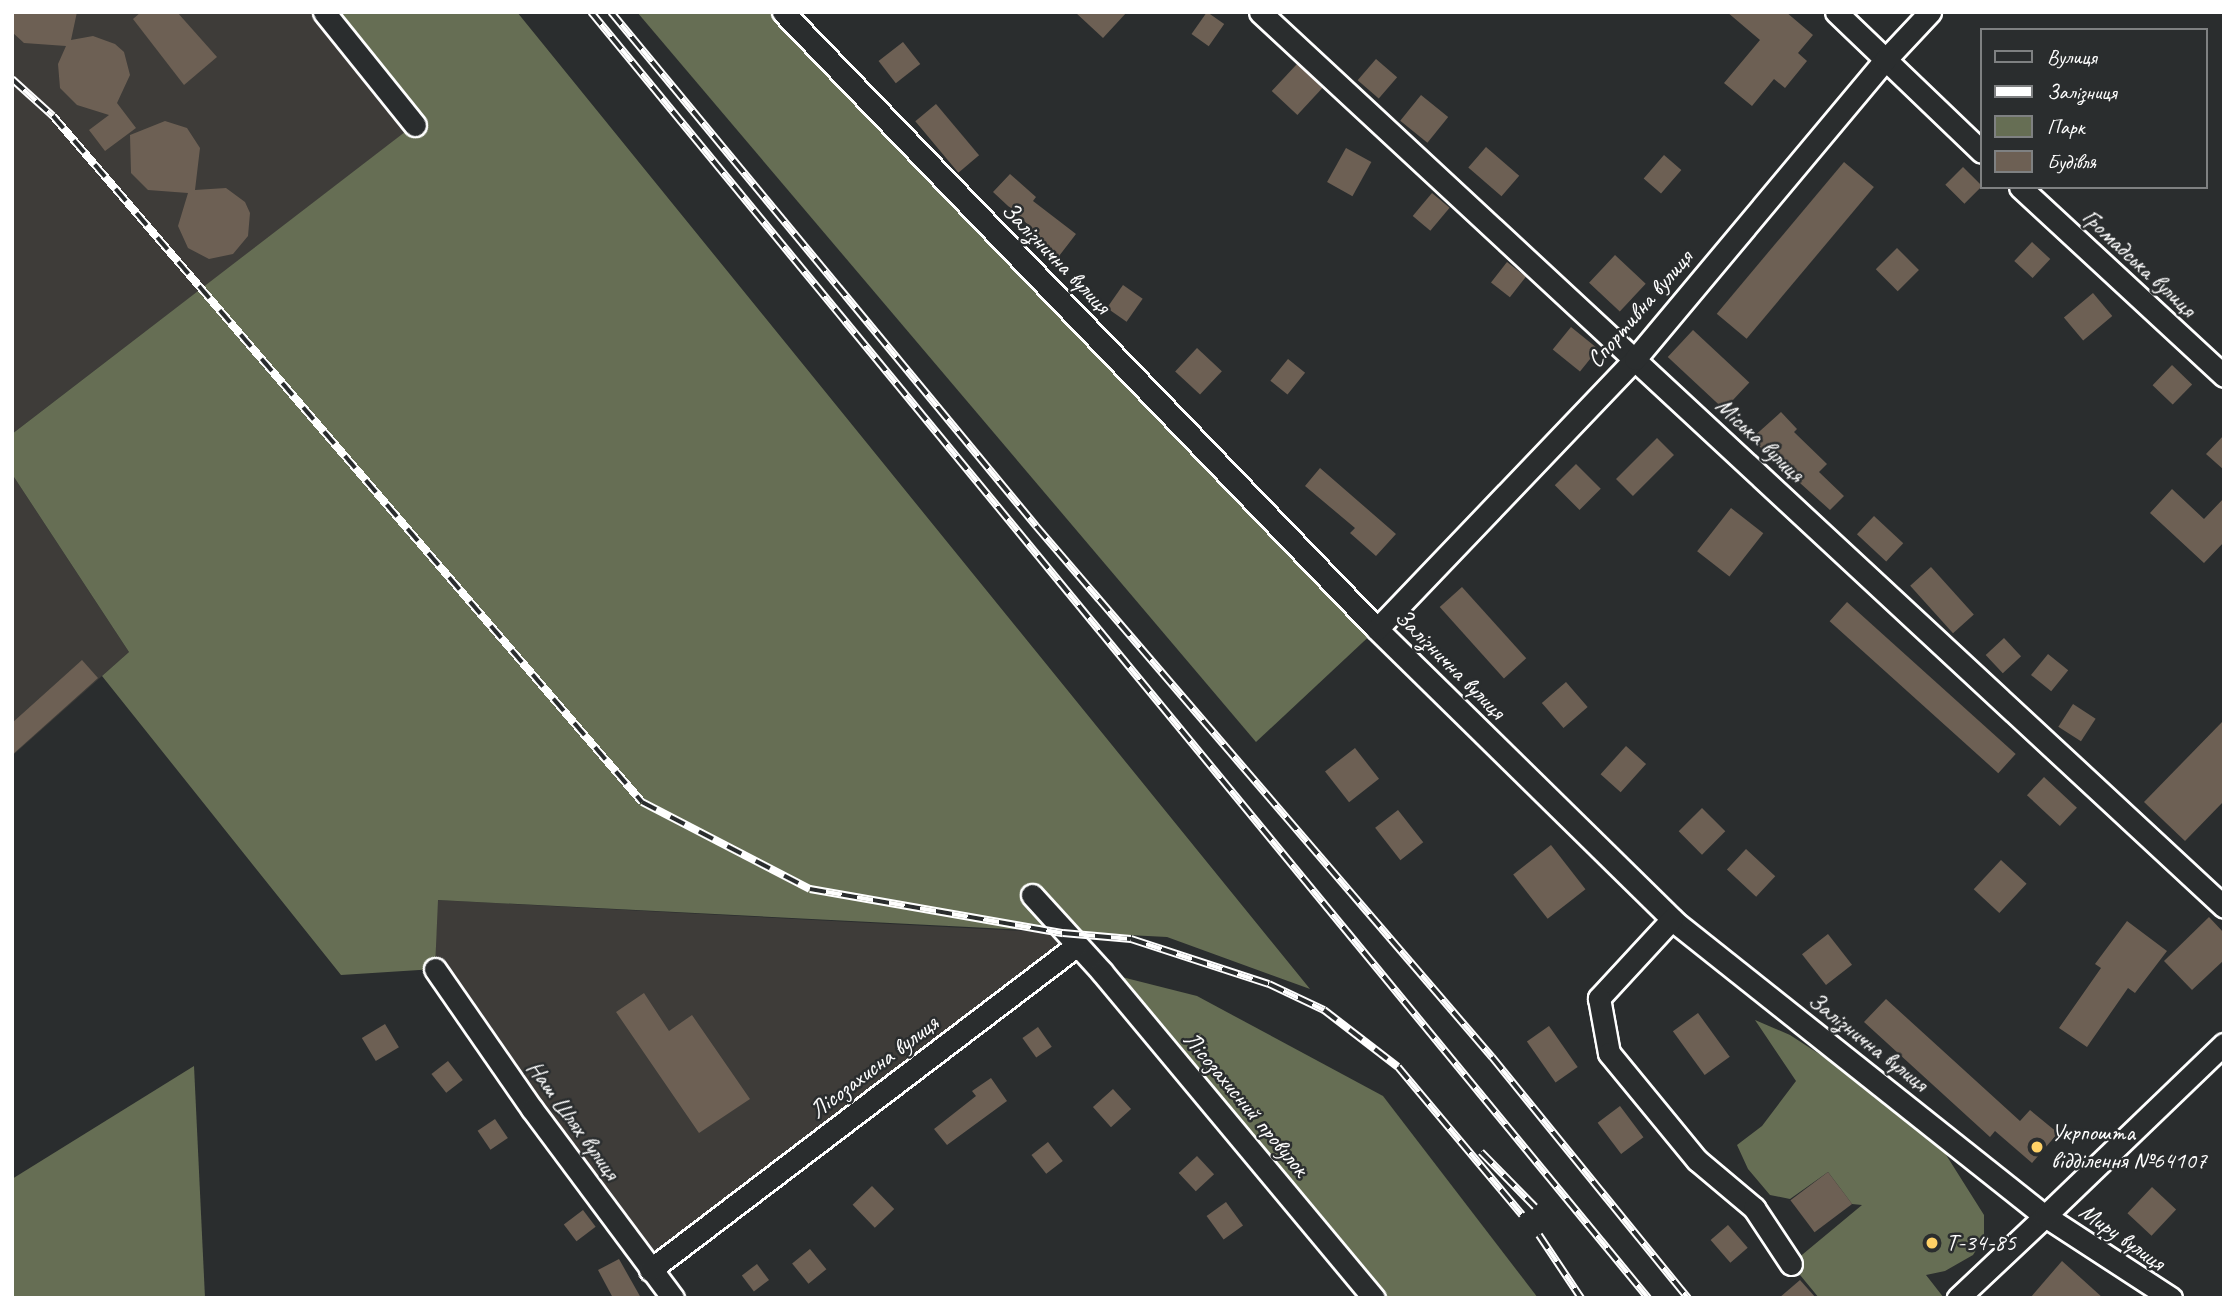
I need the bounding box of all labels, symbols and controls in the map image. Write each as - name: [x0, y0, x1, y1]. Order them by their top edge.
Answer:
- legend: [1980, 28, 2208, 189]
- text: Вулиця: [2047, 44, 2097, 70]
- text: Залізниця: [2047, 79, 2117, 105]
- text: Парк: [2047, 114, 2084, 140]
- text: Будівля: [2047, 149, 2096, 175]
- street label: Залізнична вулиця: [995, 195, 1117, 321]
- street label: Громадська вулиця: [2076, 203, 2202, 323]
- street label: Спортивна вулиця: [1581, 245, 1699, 373]
- street label: Міська вулиця: [1709, 391, 1811, 489]
- street label: Залізнична вулиця: [1388, 602, 1512, 726]
- street label: Залізнична вулиця: [1802, 986, 1934, 1098]
- street label: Лісозахисна вулиця: [804, 1009, 944, 1125]
- street label: Лісозахисний провулок: [1177, 1026, 1315, 1182]
- street label: Наш Шлях вулиця: [519, 1053, 627, 1187]
- place label: Укрпошта відділення №64107: [2051, 1119, 2207, 1175]
- marker: Укрпошта відділення №64107: [2029, 1139, 2045, 1155]
- street label: Миру вулиця: [2073, 1197, 2171, 1277]
- place label: Т-34-85: [1946, 1229, 2016, 1257]
- marker: Т-34-85: [1924, 1235, 1940, 1251]

